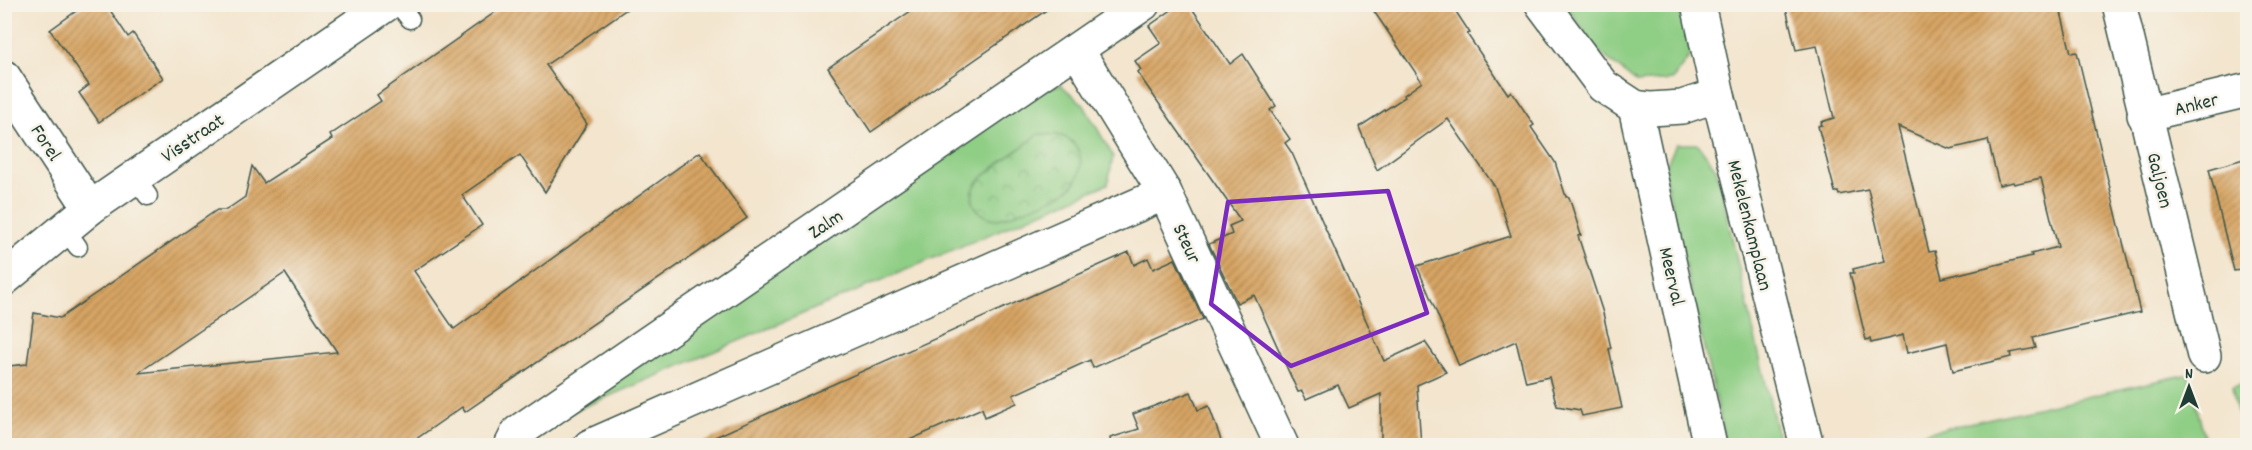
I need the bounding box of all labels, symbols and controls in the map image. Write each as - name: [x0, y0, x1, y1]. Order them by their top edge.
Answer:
- street label: Anker: [2172, 87, 2222, 125]
- street label: Visstraat: [156, 108, 231, 171]
- street label: Forel: [22, 120, 67, 168]
- street label: Galjoen: [2138, 150, 2178, 211]
- street label: Mekelenkamplaan: [1718, 158, 1778, 294]
- street label: Zalm: [804, 204, 850, 247]
- street label: Steur: [1164, 220, 1207, 269]
- street label: Meerval: [1650, 245, 1690, 309]
- north arrow: [2159, 357, 2219, 417]
- text: N: [2185, 363, 2193, 386]

